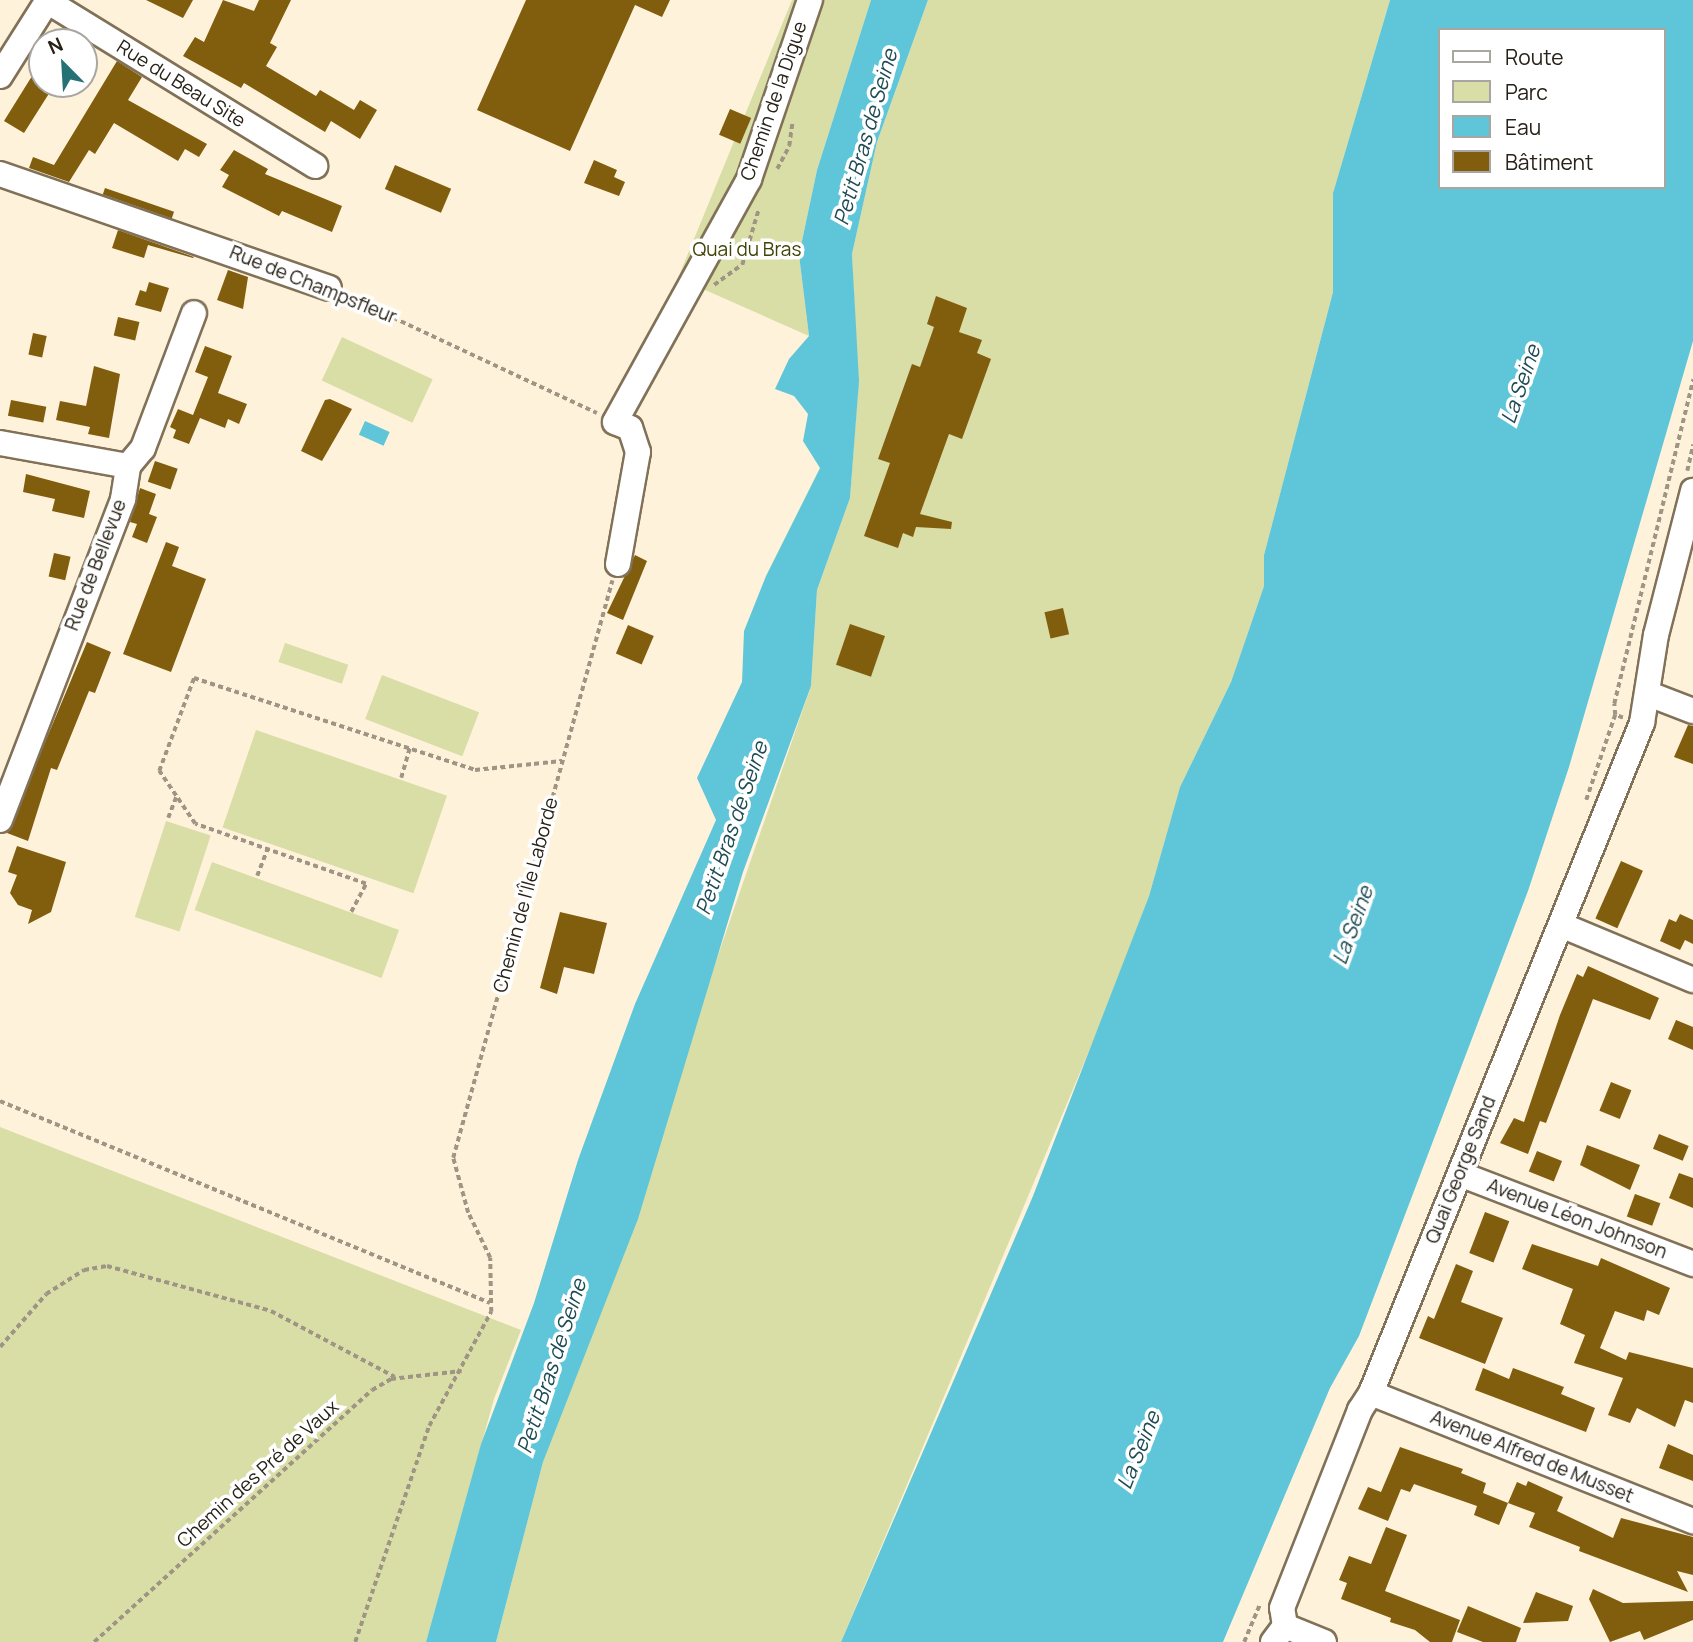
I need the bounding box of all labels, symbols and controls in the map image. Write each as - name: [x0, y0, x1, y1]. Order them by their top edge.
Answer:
- street label: Chemin de la Digue: [736, 18, 812, 184]
- north arrow: [28, 28, 98, 98]
- legend: [1438, 28, 1665, 189]
- text: N: [44, 31, 67, 60]
- street label: Rue du Beau Site: [113, 35, 249, 133]
- text: Route: [1505, 43, 1563, 71]
- water label: Petit Bras de Seine: [828, 46, 902, 228]
- text: Parc: [1505, 78, 1548, 106]
- text: Eau: [1505, 113, 1541, 141]
- text: Bâtiment: [1505, 148, 1593, 176]
- park label: Quai du Bras: [693, 239, 801, 261]
- street label: Rue de Champsfleur: [226, 241, 400, 329]
- water label: La Seine: [1495, 341, 1545, 427]
- street label: Rue de Bellevue: [60, 496, 132, 634]
- water label: Petit Bras de Seine: [690, 738, 772, 918]
- street label: Chemin de l'Île Laborde: [489, 795, 563, 995]
- water label: La Seine: [1326, 882, 1378, 968]
- street label: Quai George Sand: [1421, 1093, 1501, 1247]
- street label: Avenue Léon Johnson: [1484, 1174, 1670, 1264]
- water label: Petit Bras de Seine: [511, 1276, 591, 1456]
- street label: Chemin des Pré de Vaux: [173, 1395, 343, 1553]
- street label: Avenue Alfred de Musset: [1427, 1406, 1637, 1508]
- water label: La Seine: [1111, 1408, 1165, 1492]

